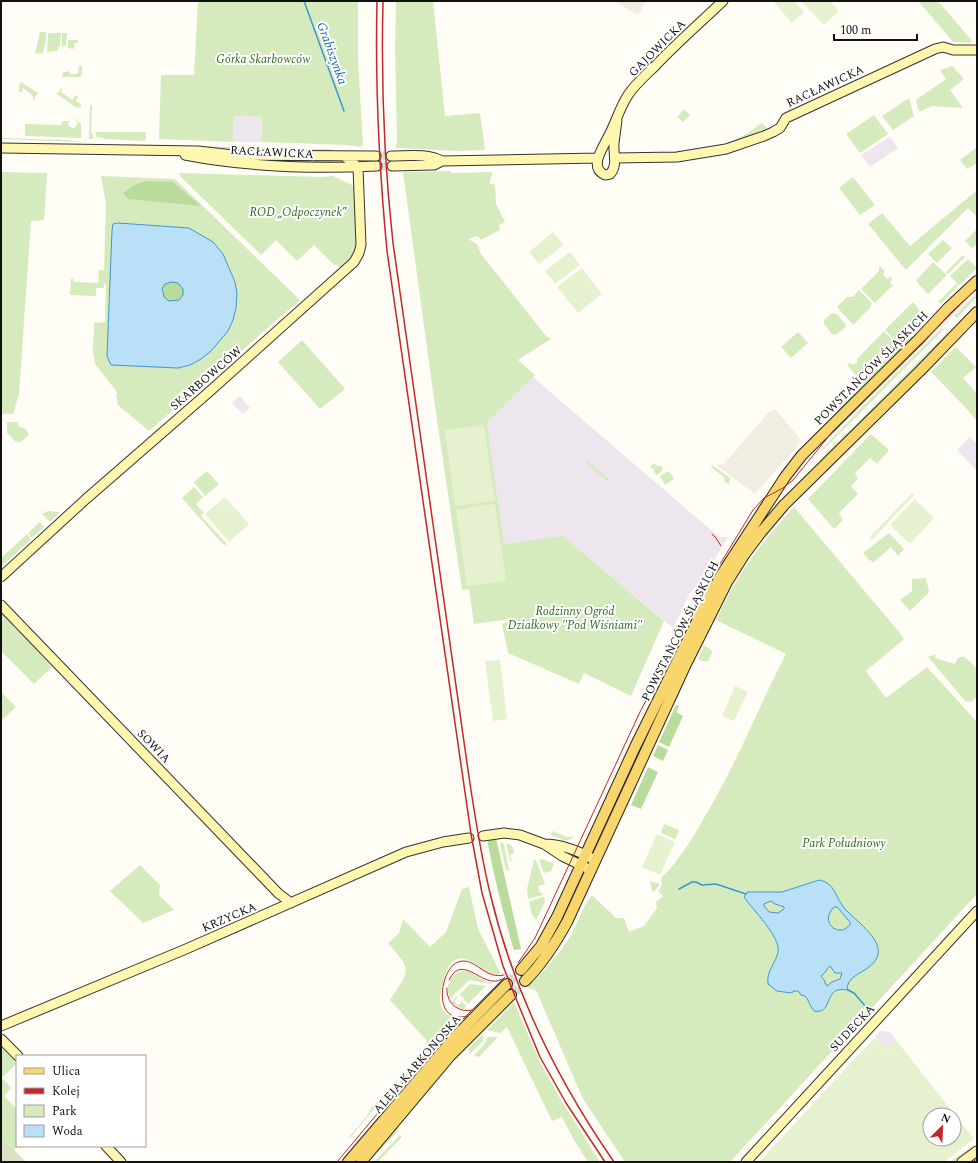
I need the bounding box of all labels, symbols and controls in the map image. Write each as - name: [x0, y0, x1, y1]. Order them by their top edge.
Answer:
- street label: GAJOWICKA: [624, 15, 690, 81]
- scale bar: [834, 16, 917, 42]
- water label: Grabiszynka: [311, 19, 353, 88]
- text: 100 m: [840, 21, 871, 40]
- park label: Górka Skarbowców: [216, 50, 310, 69]
- street label: RACŁAWICKA: [783, 60, 867, 113]
- street label: RACŁAWICKA: [230, 141, 314, 164]
- park label: ROD „Odpoczynek”: [249, 203, 348, 222]
- street label: POWSTAŃCÓW ŚLĄSKICH: [810, 307, 933, 430]
- street label: SKARBOWCÓW: [166, 341, 247, 415]
- street label: POWSTAŃCÓW ŚLĄSKICH: [637, 558, 724, 705]
- park label: Rodzinny Ogród Działkowy "Pod Wiśniami": [508, 602, 643, 635]
- street label: SOWIA: [132, 725, 175, 768]
- park label: Park Południowy: [802, 834, 886, 853]
- street label: KRZYCKA: [199, 897, 260, 938]
- street label: SUDECKA: [825, 1000, 879, 1056]
- street label: ALEJA KARKONOSKA: [369, 1010, 466, 1118]
- legend: [16, 1055, 146, 1147]
- text: Ulica: [52, 1062, 81, 1081]
- text: Kolej: [52, 1082, 80, 1101]
- text: Park: [52, 1102, 77, 1121]
- north arrow: [922, 1107, 962, 1147]
- text: N: [938, 1109, 953, 1128]
- text: Woda: [52, 1122, 83, 1141]

